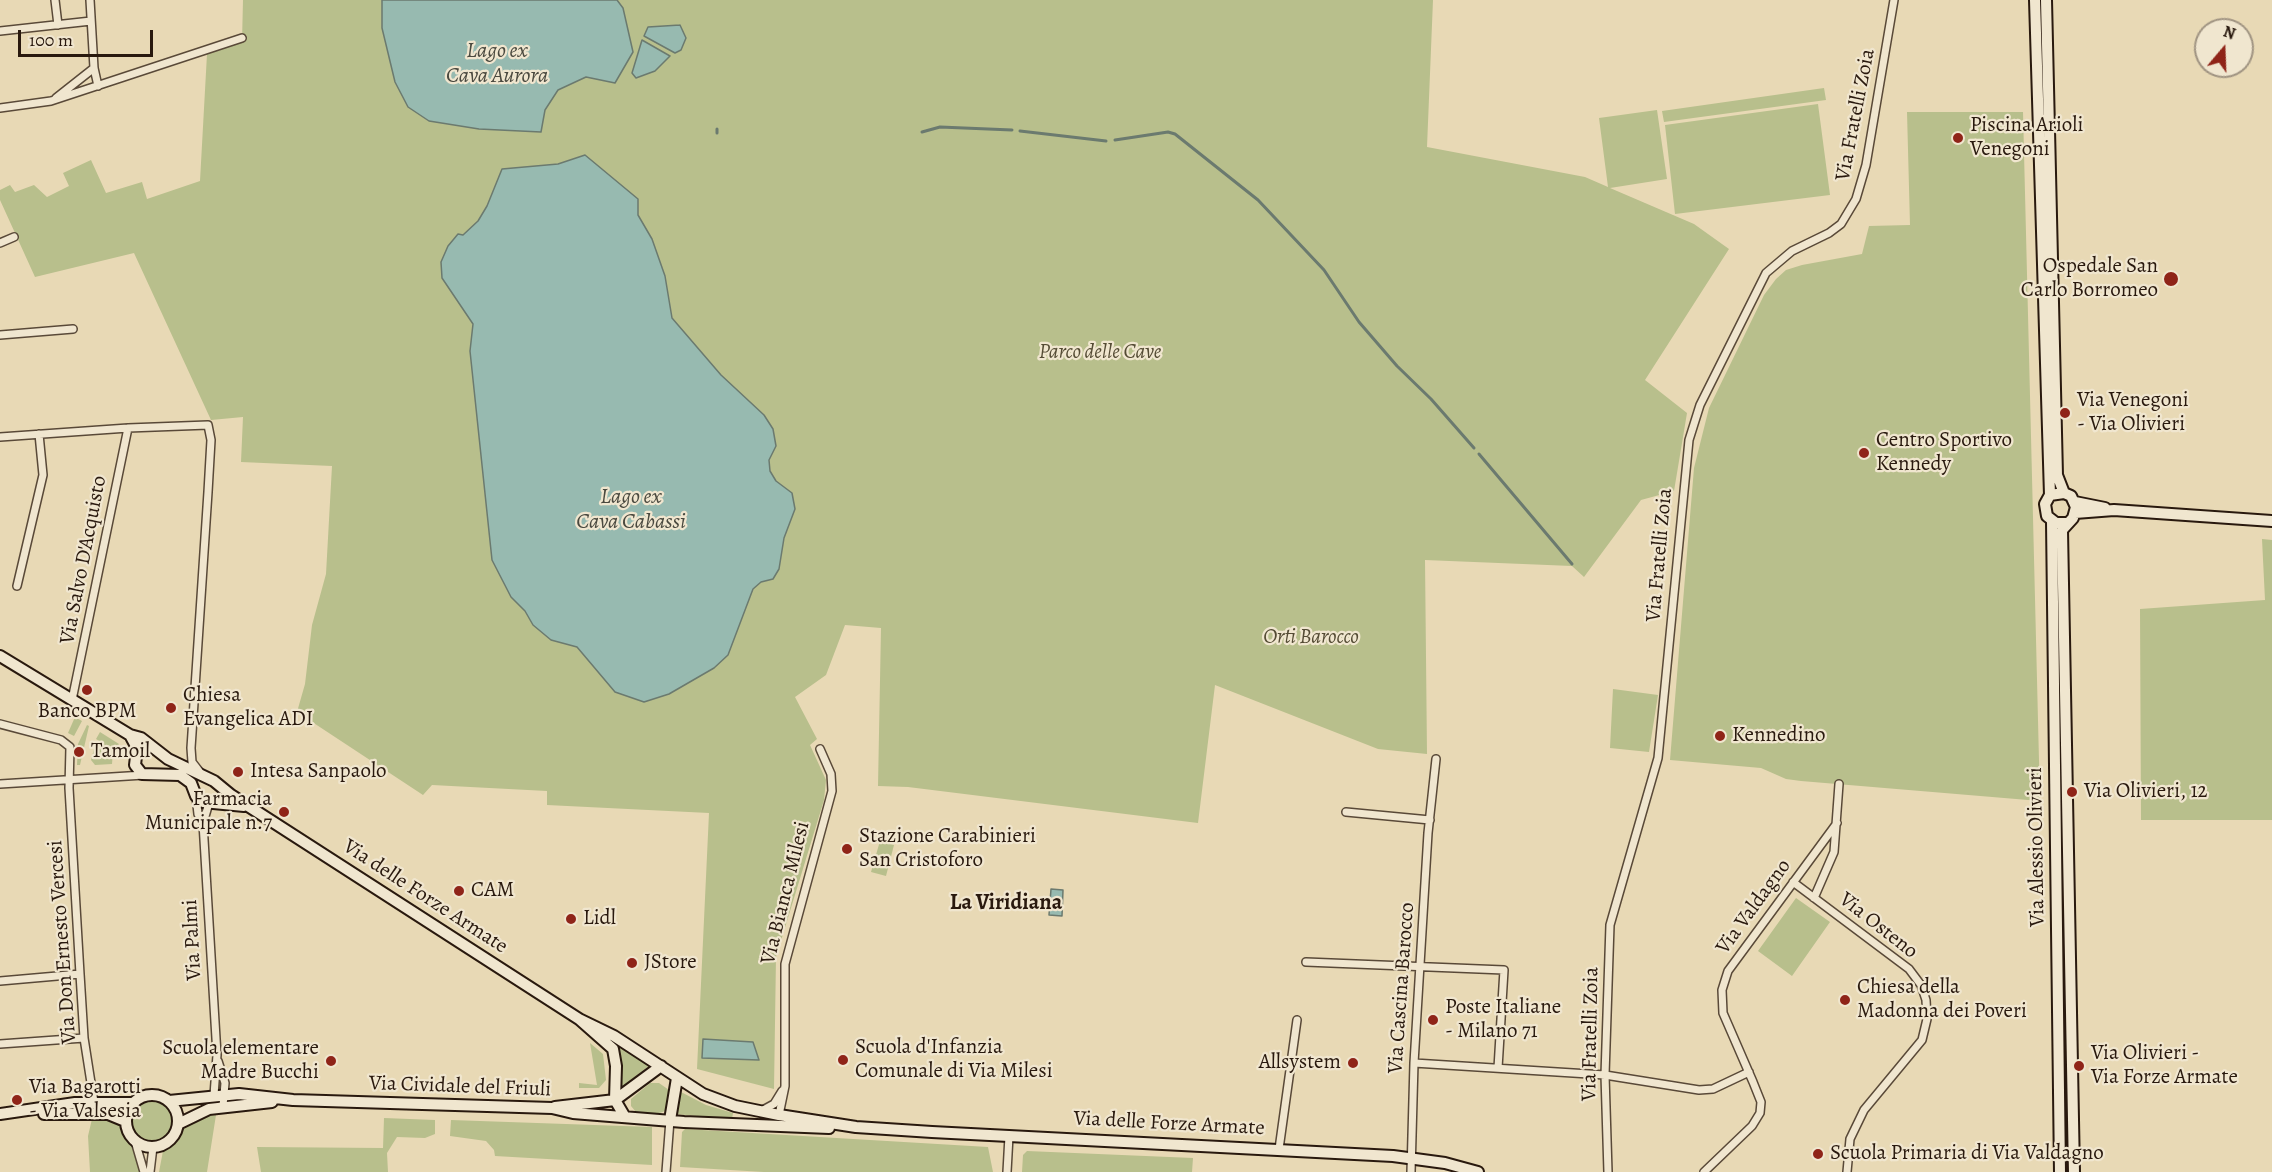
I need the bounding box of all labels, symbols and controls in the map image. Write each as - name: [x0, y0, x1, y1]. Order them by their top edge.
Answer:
- scale bar: [21, 18, 156, 56]
- north arrow: [2194, 18, 2254, 78]
- text: N: [2220, 21, 2238, 45]
- text: 100 m: [29, 28, 73, 52]
- water label: Lago ex Cava Aurora: [446, 39, 548, 90]
- street label: Via Fratelli Zoia: [1831, 47, 1881, 183]
- place label: Piscina Arioli Venegoni: [1970, 113, 2083, 163]
- marker: Piscina Arioli Venegoni: [1951, 131, 1965, 145]
- place label: Ospedale San Carlo Borromeo: [2021, 254, 2158, 304]
- marker: Ospedale San Carlo Borromeo: [2162, 270, 2180, 288]
- park label: Parco delle Cave: [1039, 340, 1161, 366]
- place label: Via Venegoni - Via Olivieri: [2077, 388, 2189, 438]
- marker: Via Venegoni - Via Olivieri: [2058, 406, 2072, 420]
- place label: Centro Sportivo Kennedy: [1876, 428, 2012, 478]
- marker: Centro Sportivo Kennedy: [1857, 446, 1871, 460]
- street label: Via Salvo D'Acquisto: [55, 474, 113, 646]
- water label: Lago ex Cava Cabassi: [576, 485, 686, 536]
- street label: Via Fratelli Zoia: [1642, 487, 1678, 623]
- park label: Orti Barocco: [1263, 625, 1359, 651]
- marker: Banco BPM: [80, 683, 94, 697]
- place label: Chiesa Evangelica ADI: [183, 683, 313, 733]
- place label: Banco BPM: [38, 699, 136, 725]
- marker: Chiesa Evangelica ADI: [164, 701, 178, 715]
- place label: Kennedino: [1732, 723, 1826, 749]
- marker: Kennedino: [1713, 729, 1727, 743]
- place label: Tamoil: [91, 739, 150, 765]
- marker: Tamoil: [72, 745, 86, 759]
- place label: Intesa Sanpaolo: [250, 759, 387, 785]
- marker: Intesa Sanpaolo: [231, 765, 245, 779]
- street label: Via Alessio Olivieri: [2023, 767, 2051, 927]
- place label: Via Olivieri, 12: [2084, 779, 2208, 805]
- marker: Via Olivieri, 12: [2065, 785, 2079, 799]
- place label: Farmacia Municipale n.7: [145, 787, 272, 837]
- marker: Farmacia Municipale n.7: [277, 805, 291, 819]
- street label: Via Bianca Milesi: [756, 819, 816, 967]
- place label: Stazione Carabinieri San Cristoforo: [859, 824, 1036, 874]
- street label: Via delle Forze Armate: [338, 834, 512, 960]
- street label: Via Don Ernesto Vercesi: [43, 839, 83, 1045]
- marker: Stazione Carabinieri San Cristoforo: [840, 842, 854, 856]
- street label: Via Valdagno: [1711, 855, 1797, 959]
- place label: CAM: [471, 878, 514, 904]
- marker: CAM: [452, 884, 466, 898]
- street label: Via Osteno: [1834, 887, 1922, 965]
- district label: La Viridiana: [950, 891, 1062, 917]
- street label: Via Palmi: [178, 899, 208, 981]
- street label: Via Cascina Barocco: [1383, 901, 1421, 1075]
- place label: Lidl: [583, 906, 616, 932]
- marker: Lidl: [564, 912, 578, 926]
- place label: JStore: [644, 950, 697, 976]
- marker: JStore: [625, 956, 639, 970]
- street label: Via Fratelli Zoia: [1577, 967, 1605, 1101]
- place label: Chiesa della Madonna dei Poveri: [1857, 975, 2027, 1025]
- marker: Chiesa della Madonna dei Poveri: [1838, 993, 1852, 1007]
- place label: Poste Italiane - Milano 71: [1445, 995, 1561, 1045]
- marker: Poste Italiane - Milano 71: [1426, 1013, 1440, 1027]
- place label: Scuola d'Infanzia Comunale di Via Milesi: [855, 1035, 1053, 1085]
- place label: Scuola elementare Madre Bucchi: [162, 1036, 319, 1086]
- place label: Via Olivieri - Via Forze Armate: [2091, 1041, 2238, 1091]
- place label: Allsystem: [1259, 1050, 1341, 1076]
- marker: Scuola d'Infanzia Comunale di Via Milesi: [836, 1053, 850, 1067]
- marker: Scuola elementare Madre Bucchi: [324, 1054, 338, 1068]
- marker: Allsystem: [1346, 1056, 1360, 1070]
- marker: Via Olivieri - Via Forze Armate: [2072, 1059, 2086, 1073]
- street label: Via Cividale del Friuli: [369, 1071, 551, 1103]
- place label: Via Bagarotti - Via Valsesia: [29, 1075, 141, 1125]
- marker: Via Bagarotti - Via Valsesia: [10, 1093, 24, 1107]
- street label: Via delle Forze Armate: [1073, 1106, 1265, 1142]
- place label: Scuola Primaria di Via Valdagno: [1830, 1141, 2104, 1167]
- marker: Scuola Primaria di Via Valdagno: [1811, 1147, 1825, 1161]

